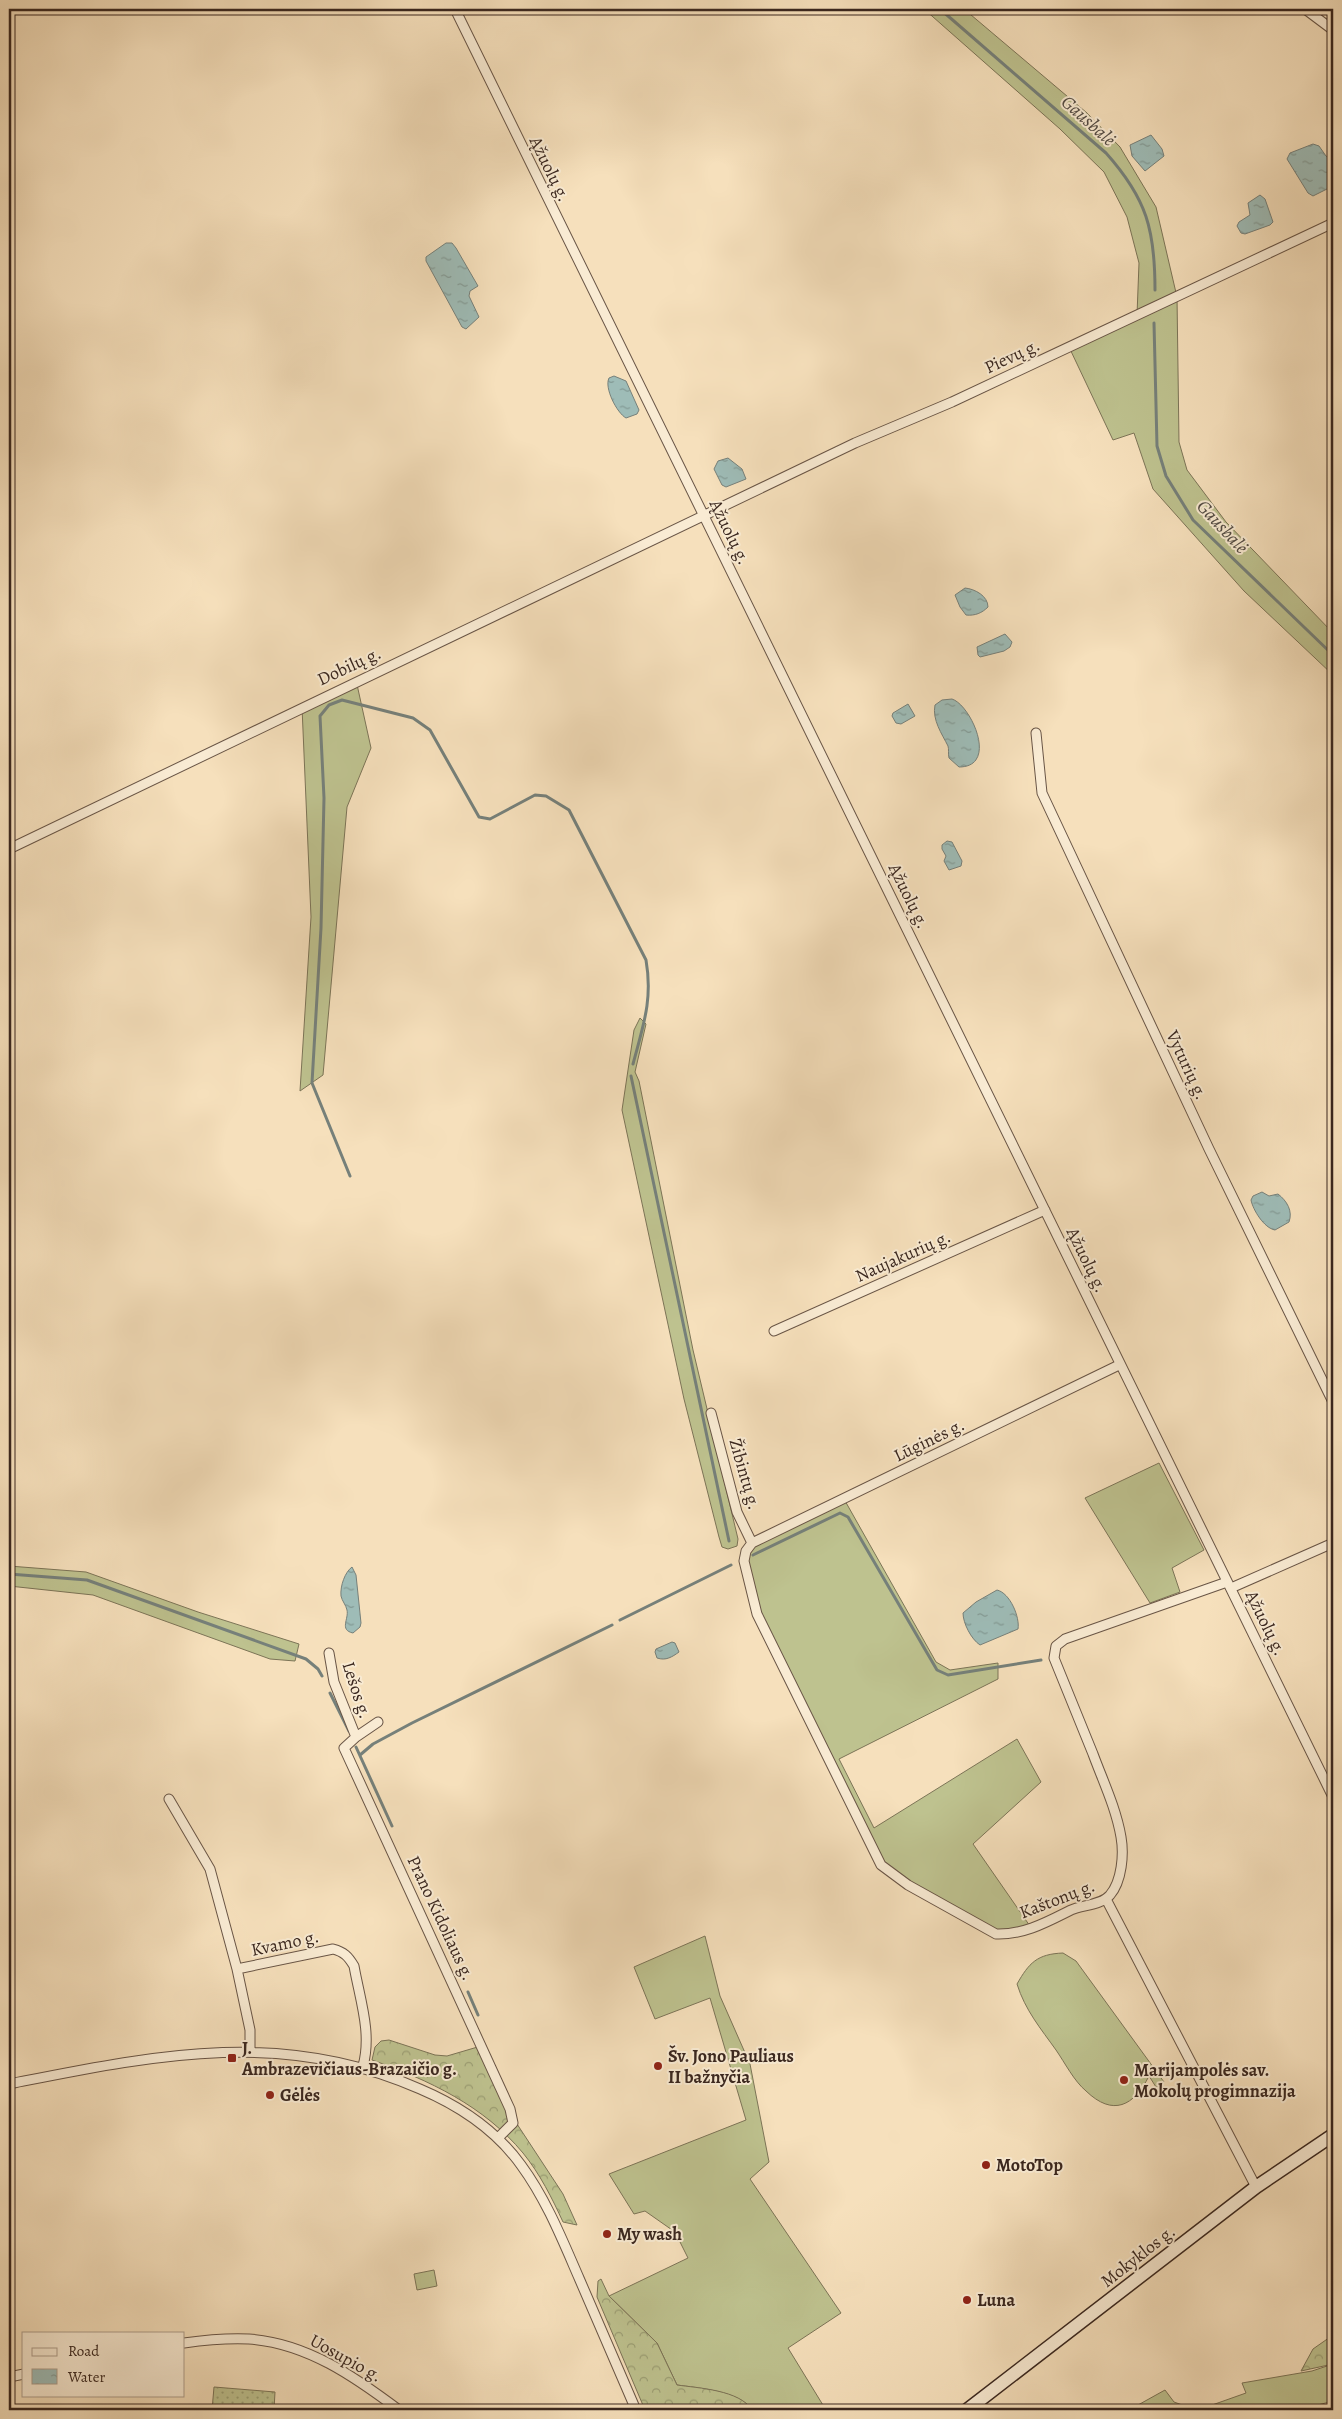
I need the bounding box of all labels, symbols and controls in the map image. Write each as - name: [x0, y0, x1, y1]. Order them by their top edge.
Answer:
- water label: Gausbalė: [1055, 89, 1121, 152]
- street label: Ąžuolų g.: [523, 132, 576, 206]
- street label: Pievų g.: [980, 333, 1044, 379]
- water label: Gausbalė: [1191, 494, 1254, 560]
- street label: Ąžuolų g.: [703, 495, 756, 569]
- street label: Dobilų g.: [313, 641, 385, 691]
- street label: Ąžuolų g.: [882, 859, 935, 933]
- street label: Vyturių g.: [1160, 1025, 1214, 1104]
- street label: Ąžuolų g.: [1060, 1223, 1113, 1297]
- street label: Naujakurių g.: [851, 1224, 955, 1288]
- street label: Lūginės g.: [889, 1413, 969, 1467]
- street label: Žibintų g.: [723, 1436, 767, 1512]
- street label: Ąžuolų g.: [1239, 1586, 1292, 1660]
- street label: Lešos g.: [337, 1658, 377, 1722]
- street label: Prano Kidoliaus g.: [402, 1852, 480, 1984]
- street label: Kaštonų g.: [1016, 1874, 1098, 1924]
- street label: Kvamo g.: [249, 1924, 321, 1962]
- place label: J. Ambrazevičiaus-Brazaičio g.: [241, 2036, 457, 2081]
- place label: Šv. Jono Pauliaus II bažnyčia: [668, 2044, 794, 2089]
- marker: J. Ambrazevičiaus-Brazaičio g.: [226, 2052, 238, 2064]
- place label: Marijampolės sav. Mokolų progimnazija: [1134, 2058, 1296, 2103]
- marker: Šv. Jono Pauliaus II bažnyčia: [652, 2060, 664, 2072]
- marker: Marijampolės sav. Mokolų progimnazija: [1118, 2074, 1130, 2086]
- place label: Gėlės: [280, 2083, 320, 2107]
- marker: Gėlės: [264, 2089, 276, 2101]
- place label: MotoTop: [996, 2153, 1063, 2177]
- marker: MotoTop: [980, 2159, 992, 2171]
- street label: Mokyklos g.: [1096, 2219, 1180, 2293]
- place label: My wash: [617, 2222, 682, 2246]
- marker: My wash: [601, 2228, 613, 2240]
- place label: Luna: [977, 2288, 1015, 2312]
- marker: Luna: [961, 2294, 973, 2306]
- street label: Uosupio g.: [306, 2328, 386, 2388]
- legend: [22, 2332, 185, 2396]
- text: Road: [68, 2341, 100, 2361]
- text: Water: [67, 2367, 105, 2387]

